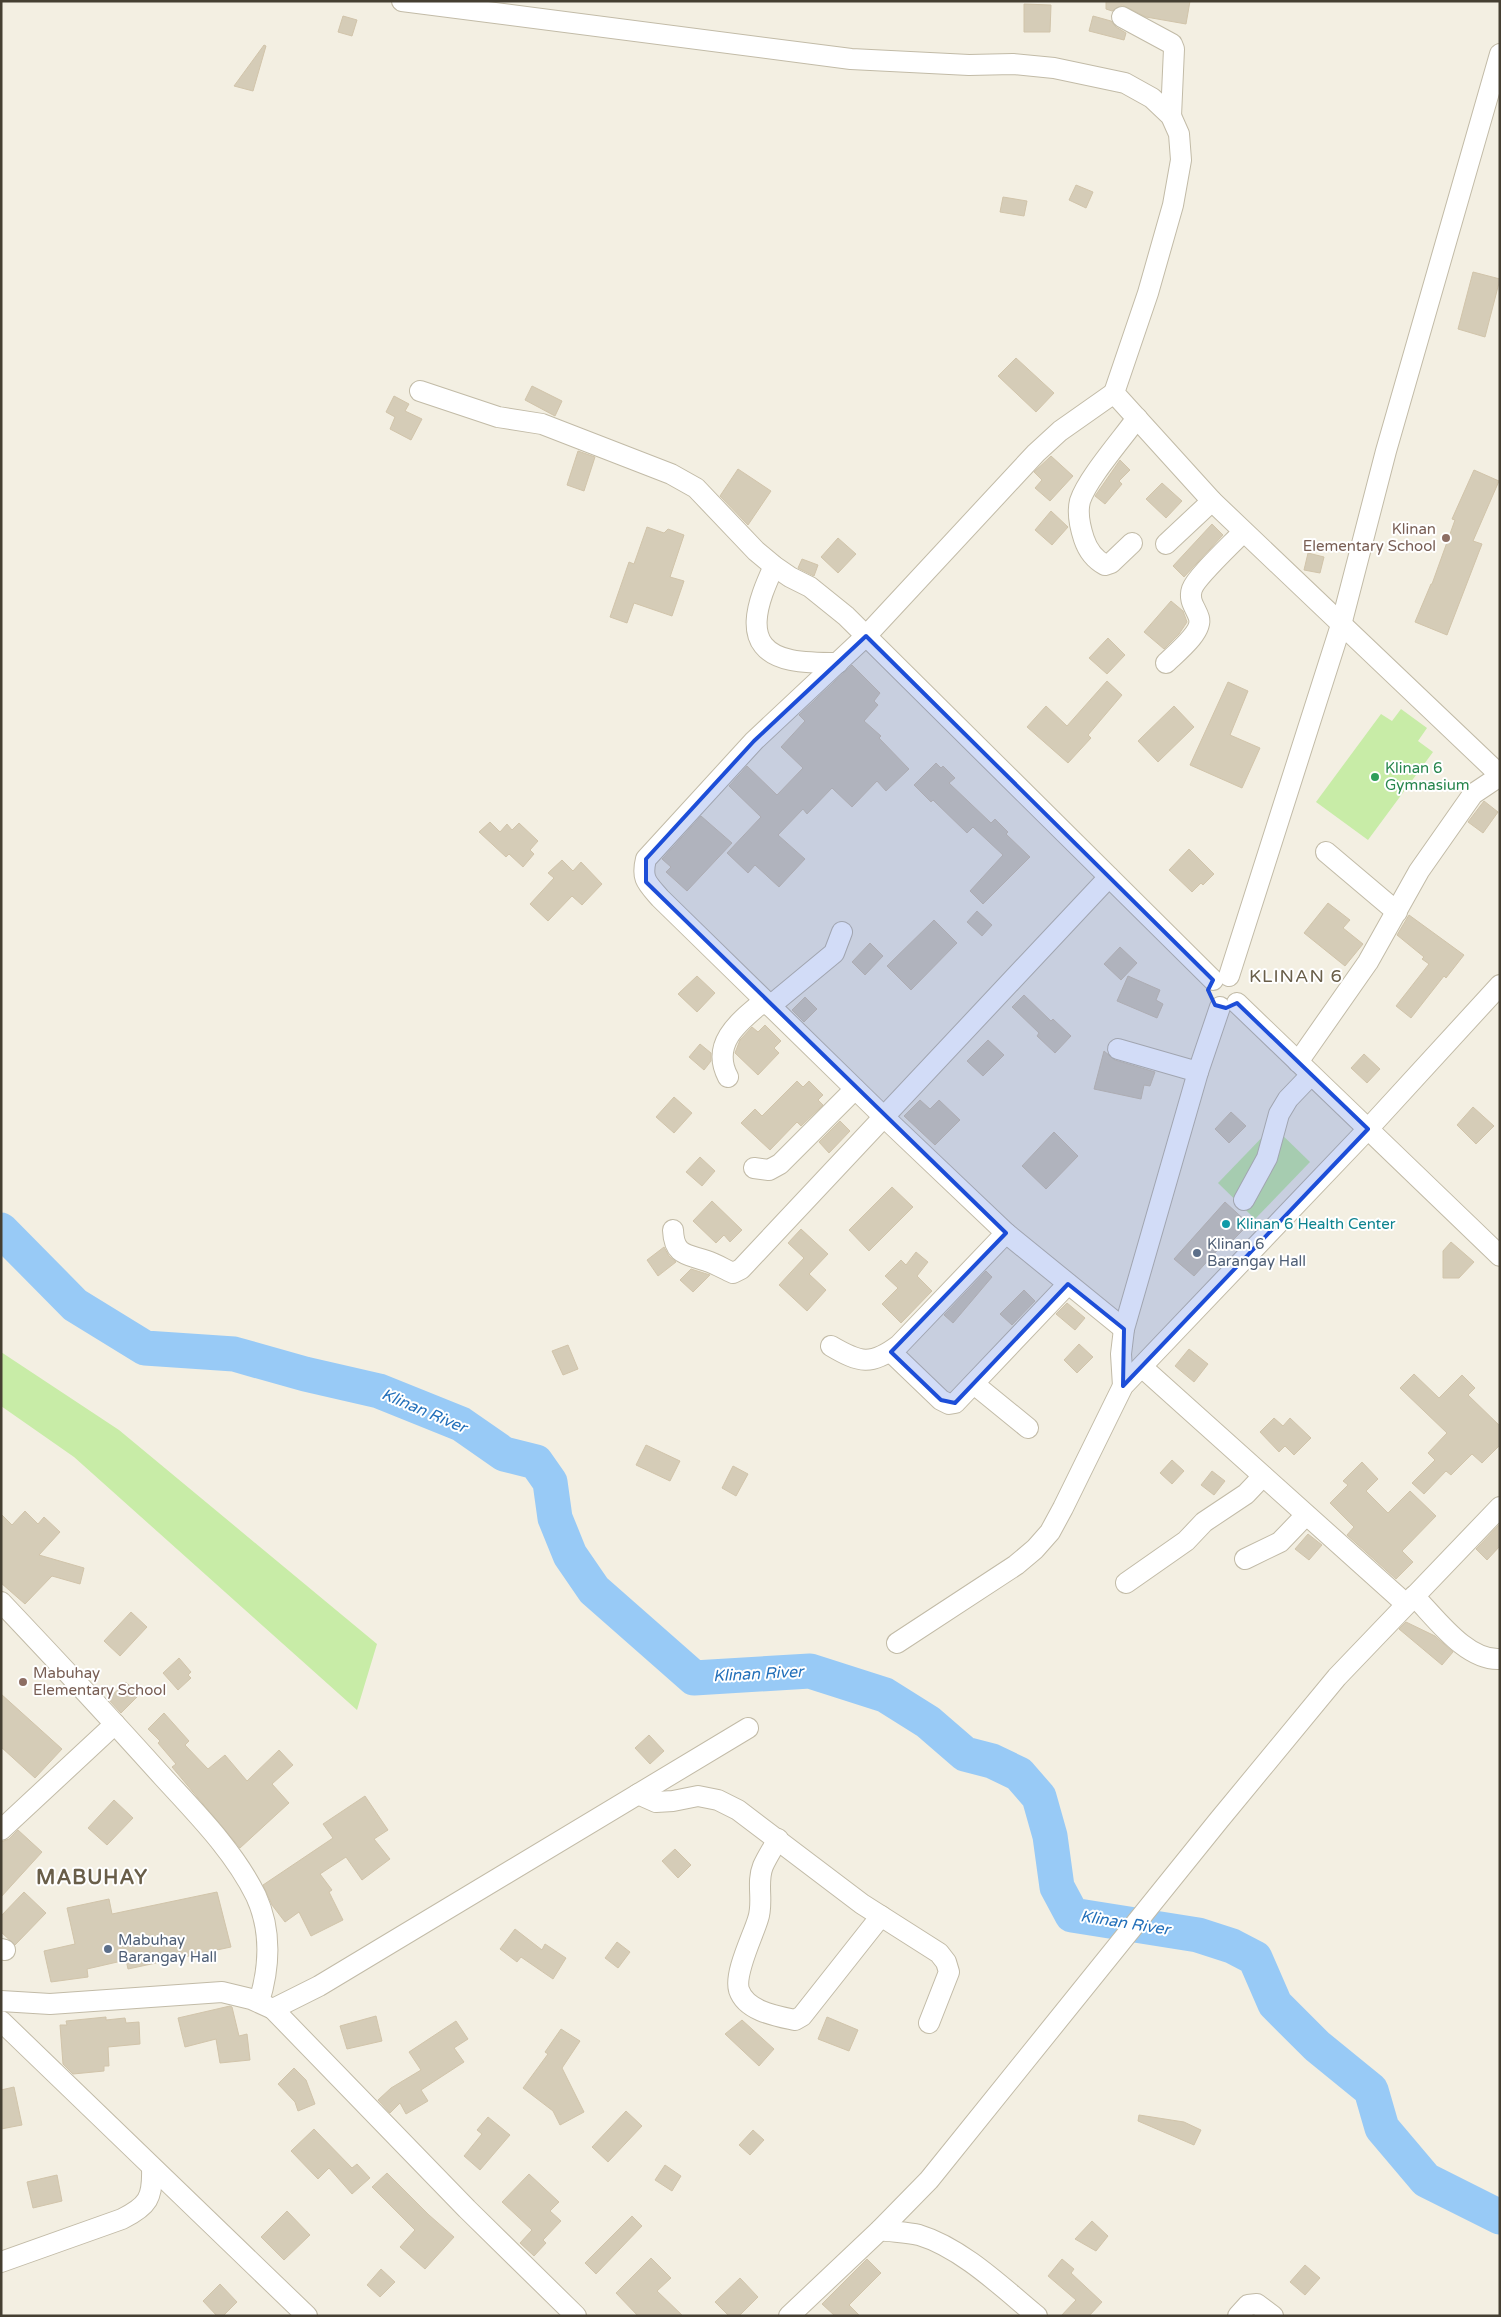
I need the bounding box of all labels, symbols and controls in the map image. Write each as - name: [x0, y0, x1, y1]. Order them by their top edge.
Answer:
- place label: Klinan Elementary School: [1303, 520, 1436, 555]
- marker: Klinan Elementary School: [1440, 532, 1452, 544]
- place label: Klinan 6 Gymnasium: [1385, 759, 1470, 794]
- marker: Klinan 6 Gymnasium: [1369, 771, 1381, 783]
- district label: KLINAN 6: [1249, 965, 1343, 987]
- place label: Klinan 6 Health Center: [1236, 1215, 1396, 1233]
- marker: Klinan 6 Health Center: [1220, 1218, 1232, 1230]
- place label: Klinan 6 Barangay Hall: [1207, 1235, 1306, 1270]
- marker: Klinan 6 Barangay Hall: [1191, 1247, 1203, 1259]
- water label: Klinan River: [379, 1384, 471, 1439]
- water label: Klinan River: [712, 1662, 805, 1686]
- place label: Mabuhay Elementary School: [33, 1664, 166, 1699]
- marker: Mabuhay Elementary School: [17, 1676, 29, 1688]
- district label: MABUHAY: [36, 1866, 148, 1890]
- water label: Klinan River: [1079, 1906, 1173, 1940]
- place label: Mabuhay Barangay Hall: [118, 1931, 217, 1966]
- marker: Mabuhay Barangay Hall: [102, 1943, 114, 1955]

